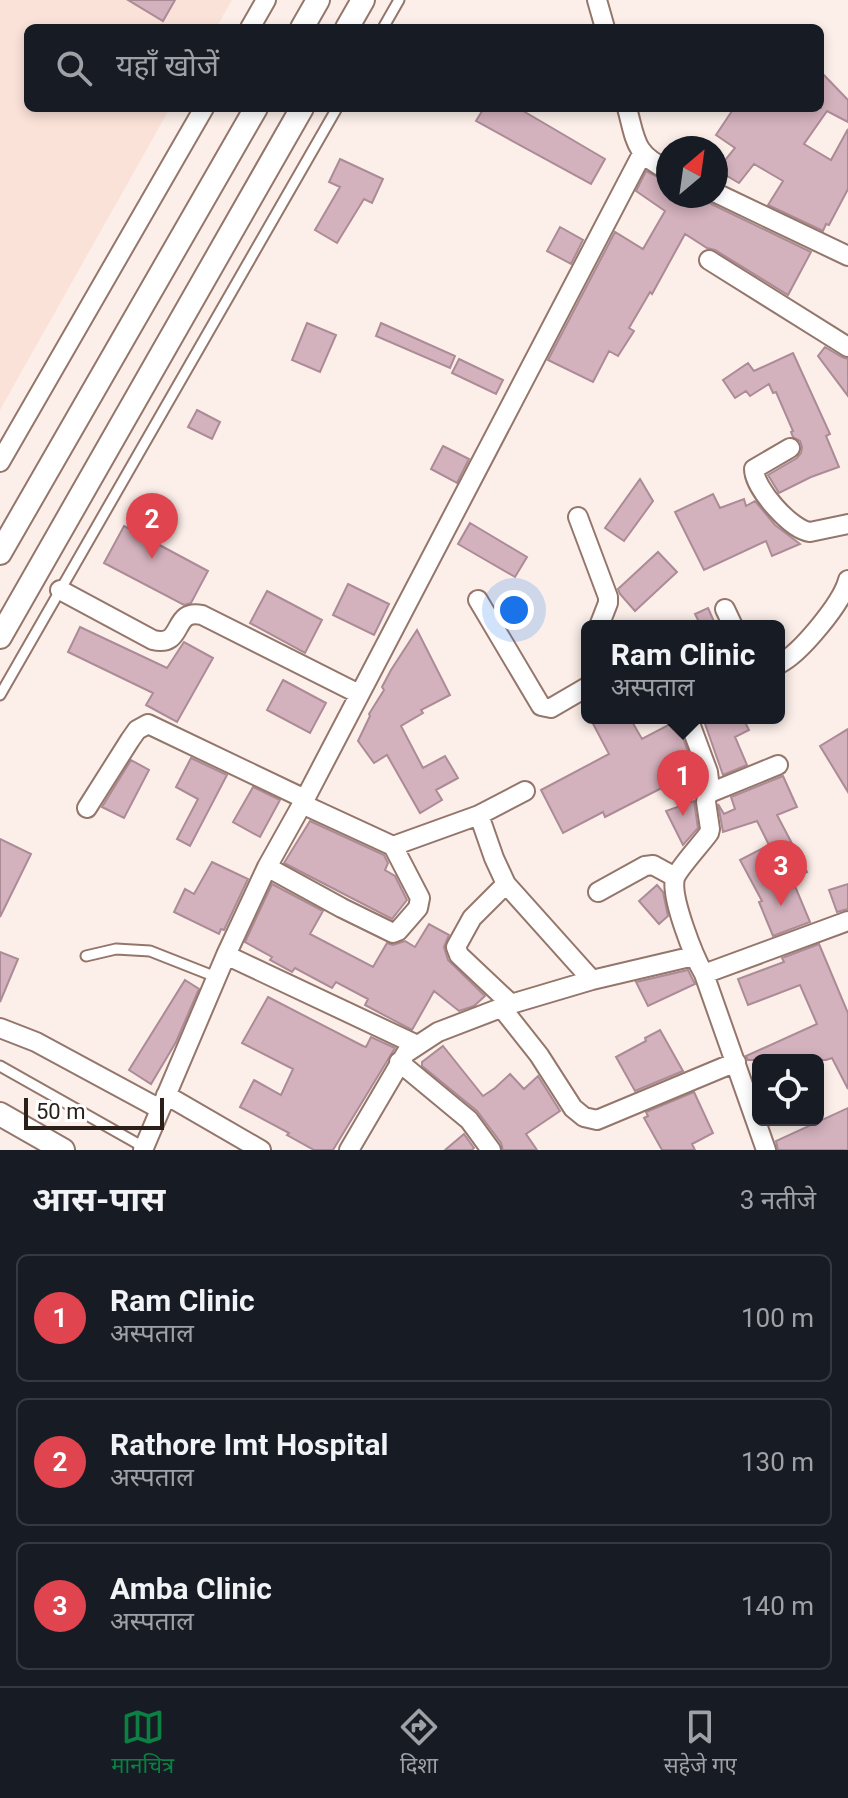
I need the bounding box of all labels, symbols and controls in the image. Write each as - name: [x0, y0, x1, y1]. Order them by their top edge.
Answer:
- search box: [24, 24, 824, 112]
- icon: search: [52, 46, 96, 90]
- text: यहाँ खोजें: [116, 48, 219, 83]
- north arrow: [656, 136, 728, 208]
- pin: 2: [126, 493, 178, 559]
- your location: [494, 590, 534, 630]
- popup: [581, 620, 785, 724]
- text: Ram Clinic: [611, 637, 755, 672]
- text: अस्पताल: [611, 672, 695, 702]
- pin: 1: [657, 750, 709, 816]
- pin: 3: [755, 840, 807, 906]
- map controls: [752, 1054, 824, 1126]
- button: locate: [752, 1054, 824, 1126]
- scale bar: [24, 1094, 164, 1130]
- text: 50 m: [36, 1099, 85, 1124]
- text: आस-पास: [32, 1179, 165, 1219]
- text: 3 नतीजे: [740, 1185, 816, 1215]
- text: Ram Clinic: [110, 1283, 255, 1318]
- text: 1: [53, 1303, 67, 1333]
- text: 100 m: [741, 1303, 814, 1333]
- text: अस्पताल: [110, 1318, 194, 1348]
- text: Rathore Imt Hospital: [110, 1427, 388, 1462]
- text: 2: [53, 1447, 67, 1477]
- text: 130 m: [741, 1447, 814, 1477]
- text: अस्पताल: [110, 1462, 194, 1492]
- text: Amba Clinic: [110, 1571, 272, 1606]
- text: 3: [53, 1591, 67, 1621]
- text: 140 m: [741, 1591, 814, 1621]
- text: अस्पताल: [110, 1606, 194, 1636]
- tab: मानचित्र: [111, 1705, 174, 1782]
- tab: दिशा: [397, 1705, 441, 1782]
- tab: सहेजे गए: [664, 1705, 737, 1782]

